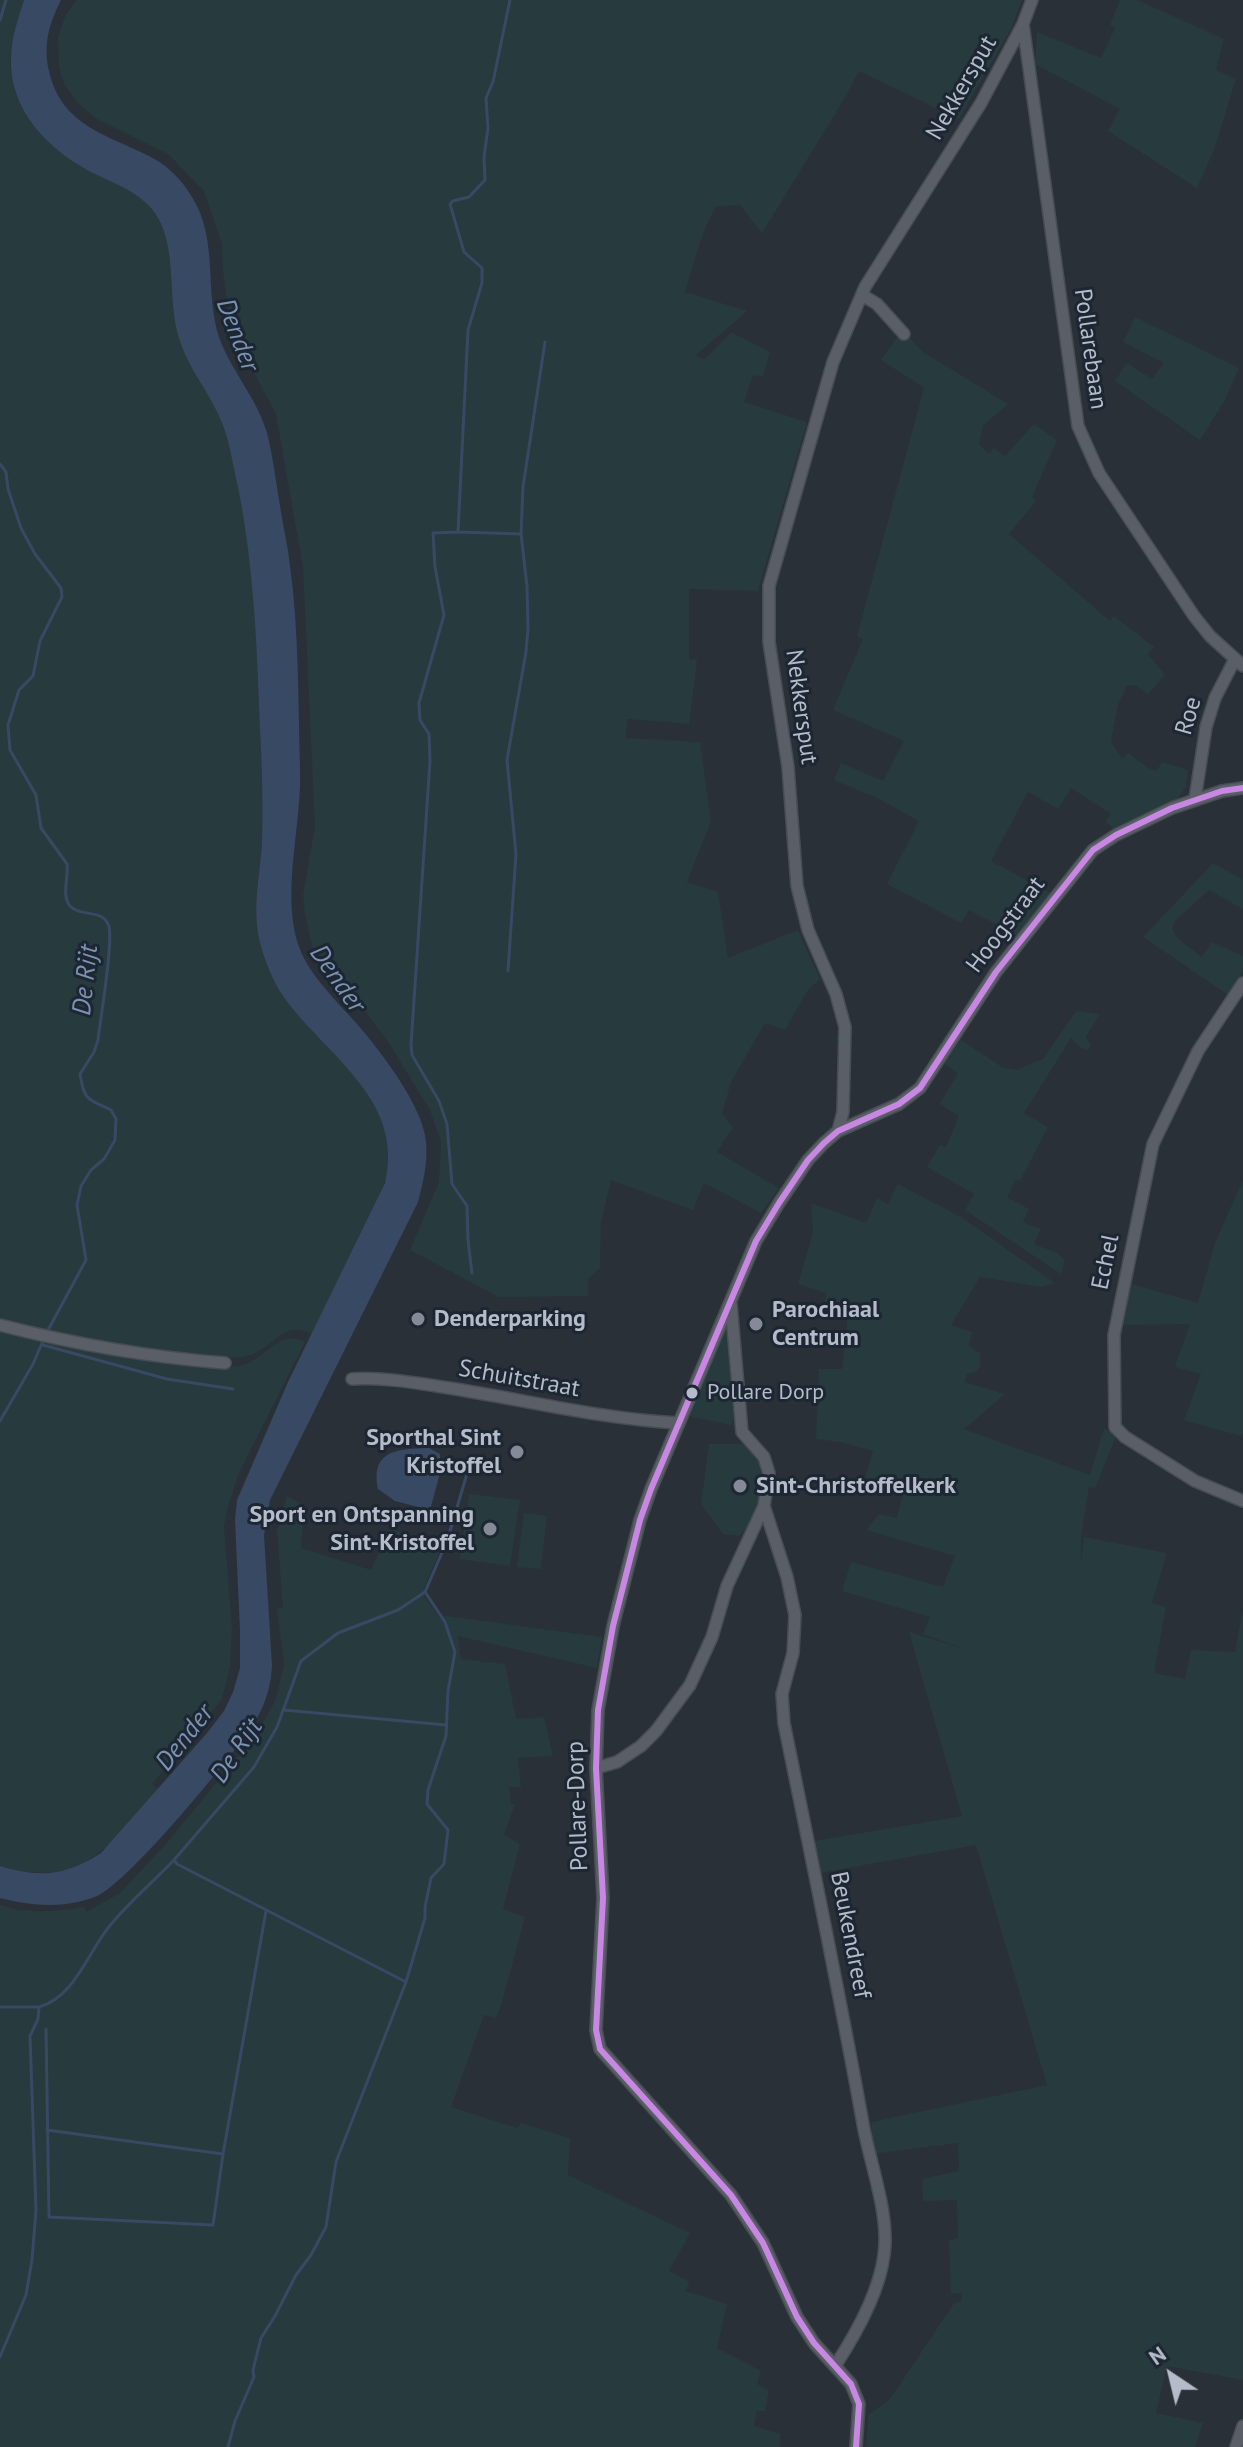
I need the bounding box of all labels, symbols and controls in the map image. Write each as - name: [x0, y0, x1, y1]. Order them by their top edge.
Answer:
- street label: Nekkersput: [921, 31, 1003, 145]
- street label: Pollarebaan: [1067, 287, 1113, 411]
- water label: Dender: [209, 294, 265, 376]
- street label: Nekkersput: [779, 648, 823, 766]
- street label: Roe: [1170, 694, 1208, 738]
- street label: Hoogstraat: [960, 871, 1052, 979]
- water label: Dender: [303, 939, 371, 1019]
- water label: De Rijt: [67, 943, 105, 1017]
- street label: Echel: [1086, 1232, 1126, 1292]
- place label: Parochiaal Centrum: [772, 1296, 879, 1352]
- place label: Denderparking: [434, 1305, 586, 1333]
- marker: Denderparking: [409, 1310, 427, 1328]
- marker: Parochiaal Centrum: [747, 1315, 765, 1333]
- street label: Schuitstraat: [456, 1354, 582, 1404]
- place label: Pollare Dorp: [707, 1380, 824, 1406]
- marker: Pollare Dorp: [684, 1385, 700, 1401]
- place label: Sporthal Sint Kristoffel: [366, 1424, 501, 1480]
- marker: Sporthal Sint Kristoffel: [508, 1443, 526, 1461]
- place label: Sint-Christoffelkerk: [756, 1472, 956, 1500]
- marker: Sint-Christoffelkerk: [731, 1477, 749, 1495]
- place label: Sport en Ontspanning Sint-Kristoffel: [249, 1501, 474, 1557]
- marker: Sport en Ontspanning Sint-Kristoffel: [481, 1520, 499, 1538]
- water label: Dender: [149, 1699, 221, 1777]
- water label: De Rijt: [204, 1713, 270, 1789]
- street label: Pollare-Dorp: [561, 1741, 595, 1871]
- street label: Beukendreef: [824, 1869, 876, 2001]
- north arrow: [1131, 2335, 1211, 2415]
- text: N: [1143, 2340, 1171, 2371]

